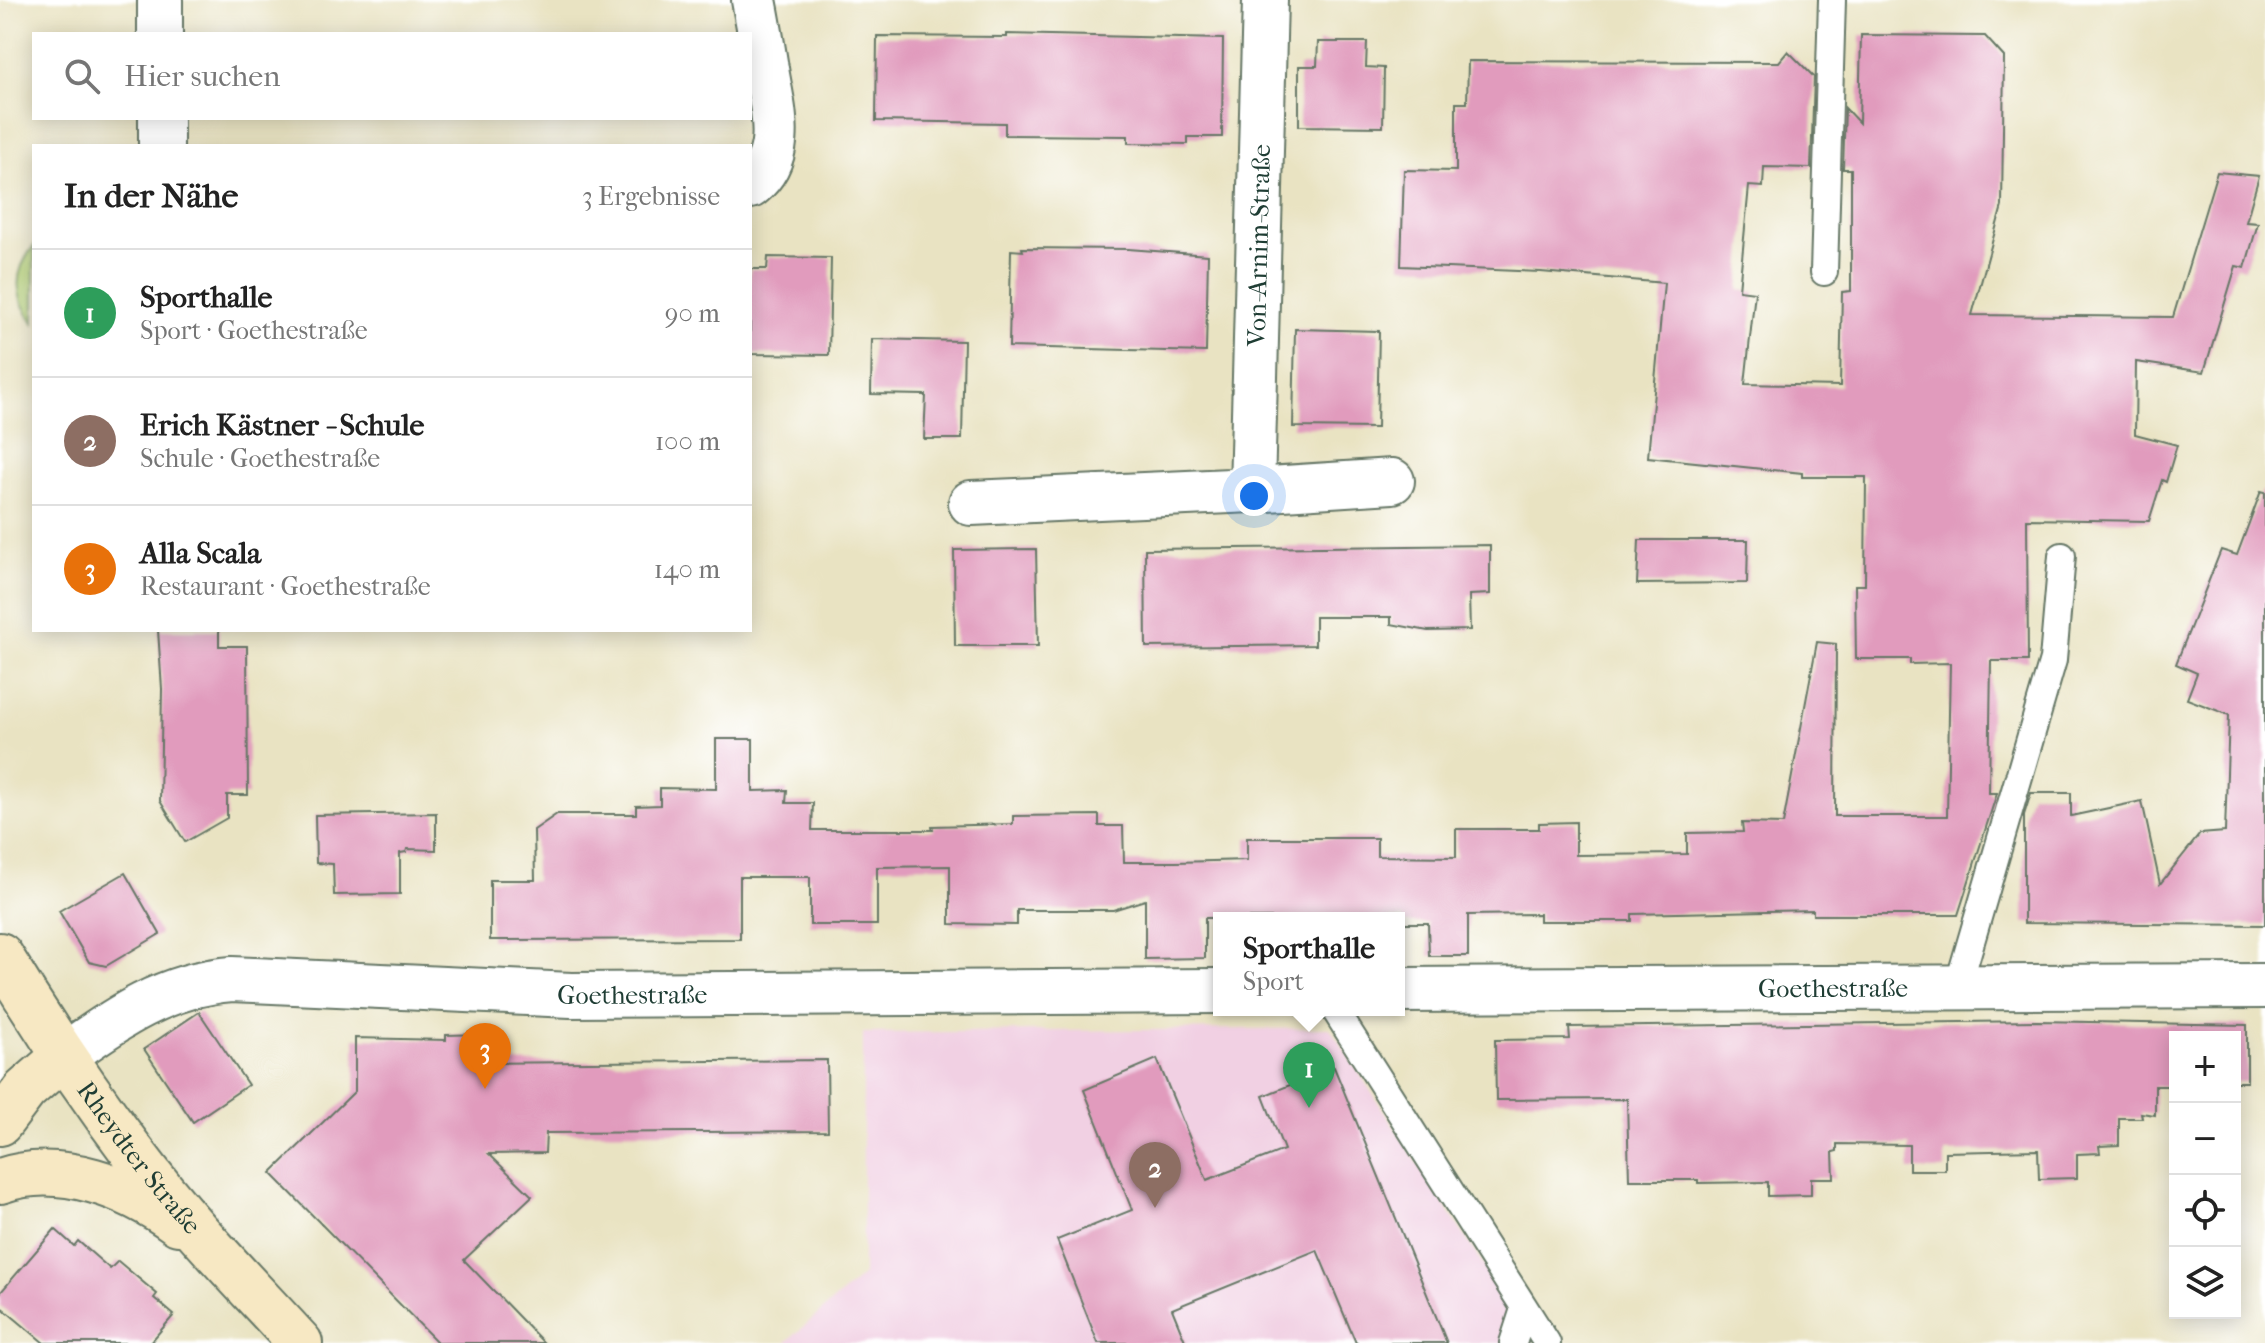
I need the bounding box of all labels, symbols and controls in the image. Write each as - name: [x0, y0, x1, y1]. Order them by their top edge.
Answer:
- search box: [32, 32, 752, 120]
- icon: search: [60, 54, 104, 98]
- text: Hier suchen: [124, 59, 280, 94]
- street label: Von-Arnim-Straße: [1241, 144, 1277, 348]
- text: In der Nähe: [64, 176, 238, 216]
- text: 3 Ergebnisse: [582, 181, 720, 212]
- text: Sporthalle: [140, 280, 272, 315]
- text: 1: [85, 298, 95, 329]
- text: 90 m: [665, 298, 720, 329]
- text: Sport · Goethestraße: [140, 315, 368, 346]
- text: Erich Kästner - Schule: [140, 408, 424, 443]
- text: 2: [83, 426, 97, 457]
- text: 100 m: [655, 426, 720, 457]
- text: Schule · Goethestraße: [140, 443, 380, 474]
- your location: [1234, 476, 1274, 516]
- text: Alla Scala: [140, 536, 261, 571]
- text: 3: [85, 554, 95, 585]
- text: 140 m: [654, 554, 720, 585]
- text: Restaurant · Goethestraße: [140, 571, 431, 602]
- popup: [1213, 912, 1405, 1016]
- text: Sporthalle: [1243, 931, 1375, 966]
- text: Sport: [1243, 966, 1304, 997]
- street label: Goethestraße: [1758, 973, 1908, 1004]
- street label: Goethestraße: [556, 979, 708, 1011]
- pin: 3: [459, 1023, 511, 1089]
- map controls: [2169, 1031, 2241, 1319]
- button: +: [2169, 1031, 2241, 1103]
- pin: 1: [1283, 1042, 1335, 1108]
- street label: Rheydter Straße: [70, 1075, 208, 1241]
- button: −: [2169, 1103, 2241, 1175]
- pin: 2: [1129, 1142, 1181, 1208]
- button: locate: [2169, 1175, 2241, 1247]
- button: layers: [2169, 1247, 2241, 1319]

